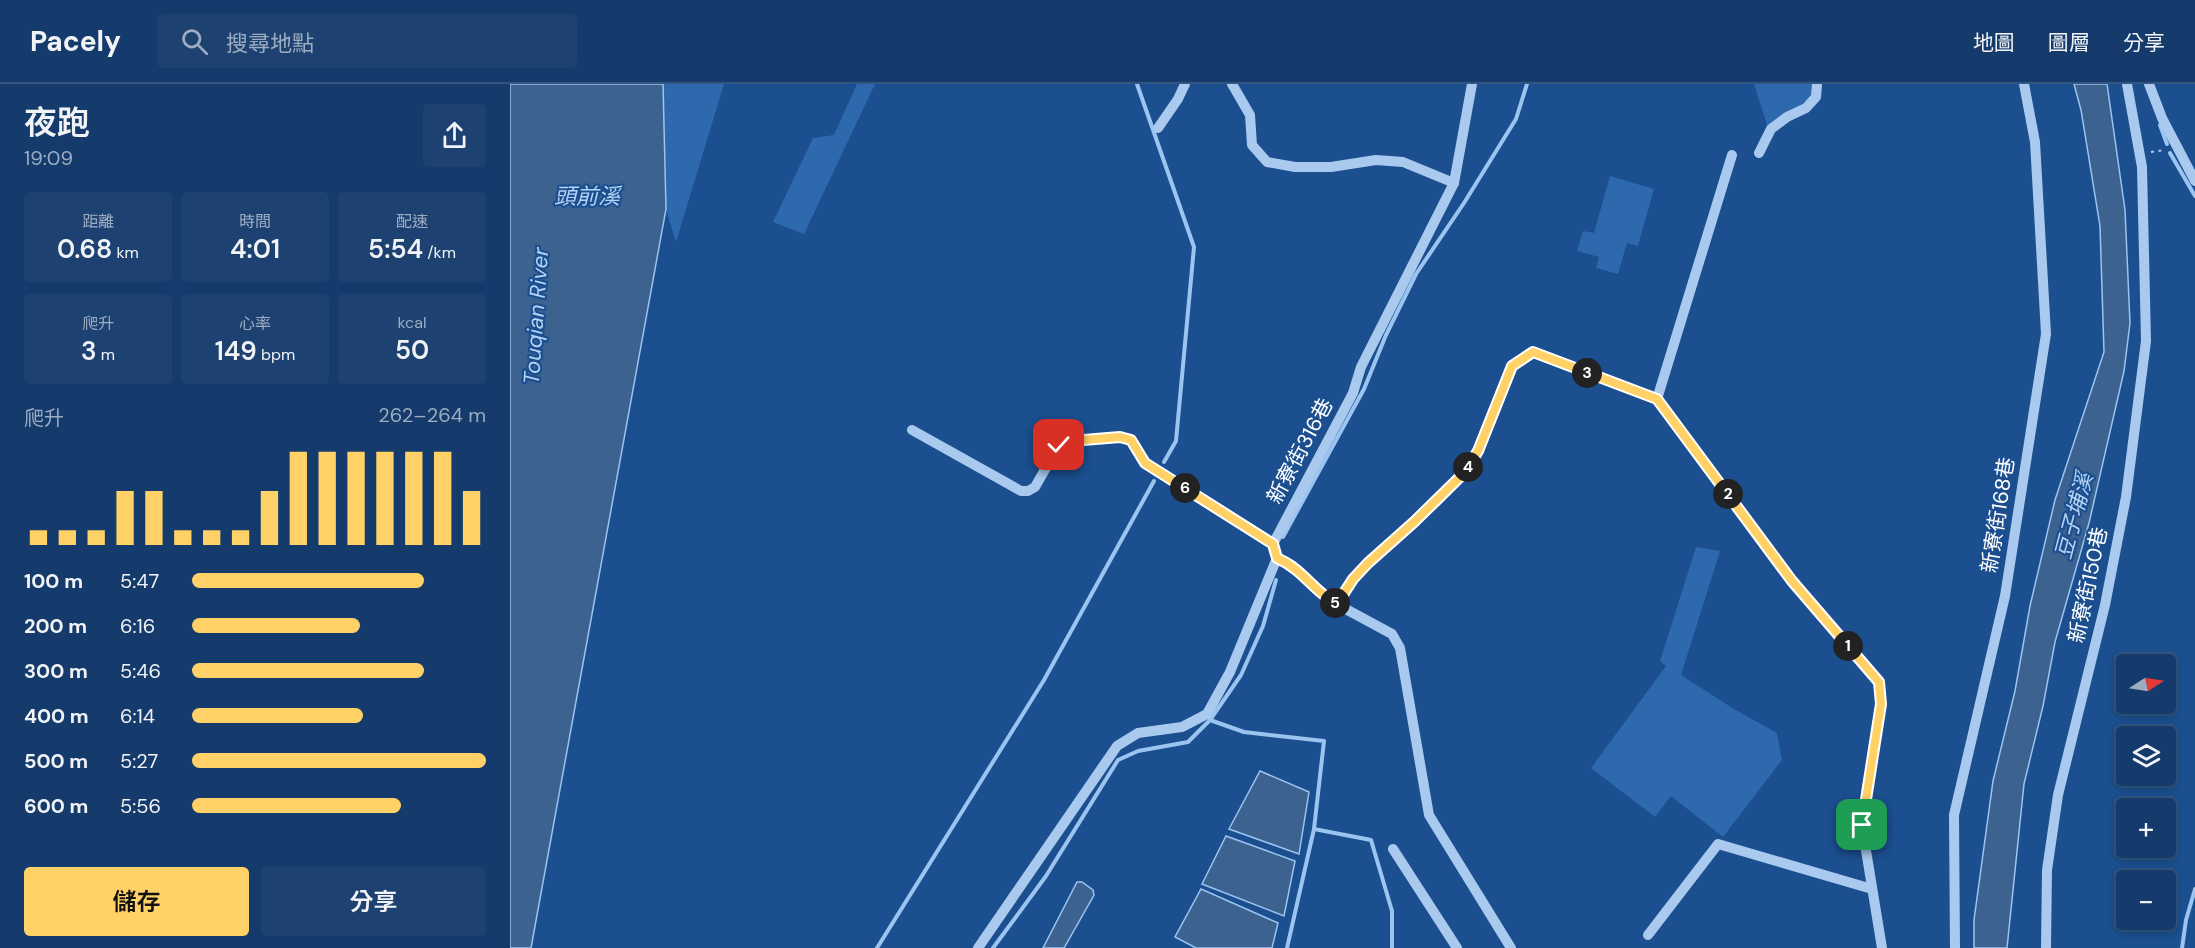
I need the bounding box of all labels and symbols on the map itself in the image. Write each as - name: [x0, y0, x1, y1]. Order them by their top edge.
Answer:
- water label: 頭前溪: [554, 182, 623, 211]
- water label: Touqian River: [517, 246, 555, 385]
- pin: 3: [1572, 358, 1602, 388]
- street label: 新寮街316巷: [1260, 393, 1340, 509]
- pin: [1033, 419, 1084, 470]
- pin: 4: [1453, 452, 1483, 482]
- street label: 新寮街168巷: [1975, 455, 2021, 575]
- water label: 豆子埔溪: [2049, 467, 2100, 562]
- pin: 6: [1170, 473, 1200, 503]
- pin: 2: [1713, 479, 1743, 509]
- street label: 新寮街150巷: [2062, 525, 2114, 645]
- pin: 5: [1320, 588, 1350, 618]
- pin: 1: [1833, 631, 1863, 661]
- north arrow: [2116, 654, 2176, 714]
- pin: [1836, 799, 1887, 850]

